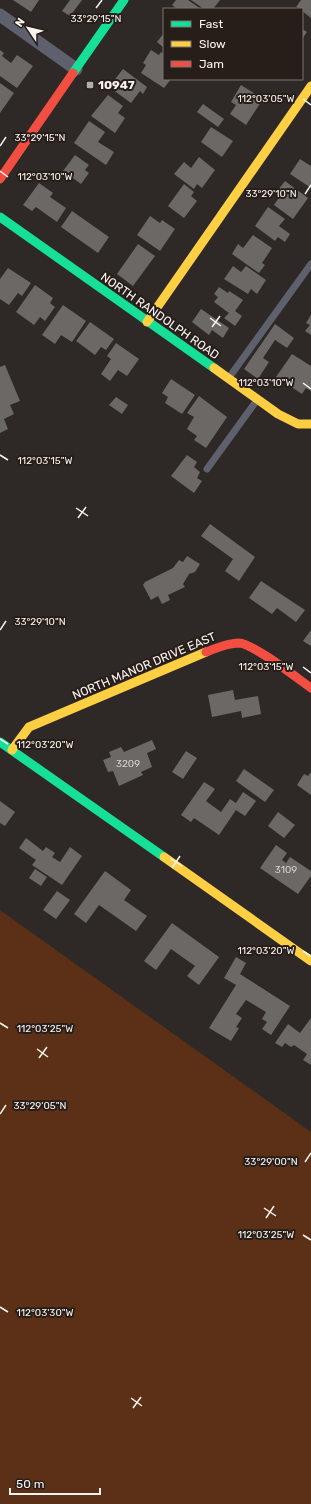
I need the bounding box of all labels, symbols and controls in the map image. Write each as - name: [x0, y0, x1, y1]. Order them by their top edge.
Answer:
- north arrow: [8, 8, 48, 48]
- legend: [163, 8, 303, 80]
- text: 33°29'15"N: [71, 13, 121, 25]
- text: N: [13, 16, 28, 30]
- text: Fast: [199, 17, 223, 31]
- text: Slow: [199, 37, 226, 51]
- text: Jam: [199, 57, 224, 71]
- place label: 10947: [98, 78, 135, 92]
- marker: 10947: [85, 80, 95, 90]
- text: 112°03'05"W: [238, 93, 294, 105]
- text: 33°29'15"N: [15, 132, 65, 144]
- text: 112°03'10"W: [17, 171, 73, 183]
- text: 33°29'10"N: [245, 188, 297, 200]
- street label: NORTH RANDOLPH ROAD: [98, 270, 222, 362]
- text: 112°03'10"W: [238, 377, 294, 389]
- text: 112°03'15"W: [18, 455, 72, 467]
- text: 33°29'10"N: [14, 616, 66, 628]
- street label: NORTH MANOR DRIVE EAST: [70, 629, 218, 703]
- text: 112°03'15"W: [239, 661, 293, 673]
- text: 112°03'20"W: [17, 739, 73, 751]
- house number: 3209: [116, 758, 140, 770]
- house number: 3109: [275, 864, 297, 876]
- text: 112°03'20"W: [238, 945, 294, 957]
- text: 112°03'25"W: [17, 1023, 73, 1035]
- text: 33°29'05"N: [14, 1100, 66, 1112]
- text: 33°29'00"N: [244, 1156, 298, 1168]
- text: 112°03'25"W: [238, 1229, 294, 1241]
- text: 112°03'30"W: [17, 1307, 73, 1319]
- scale bar: [10, 1470, 100, 1496]
- text: 50 m: [16, 1477, 44, 1491]

